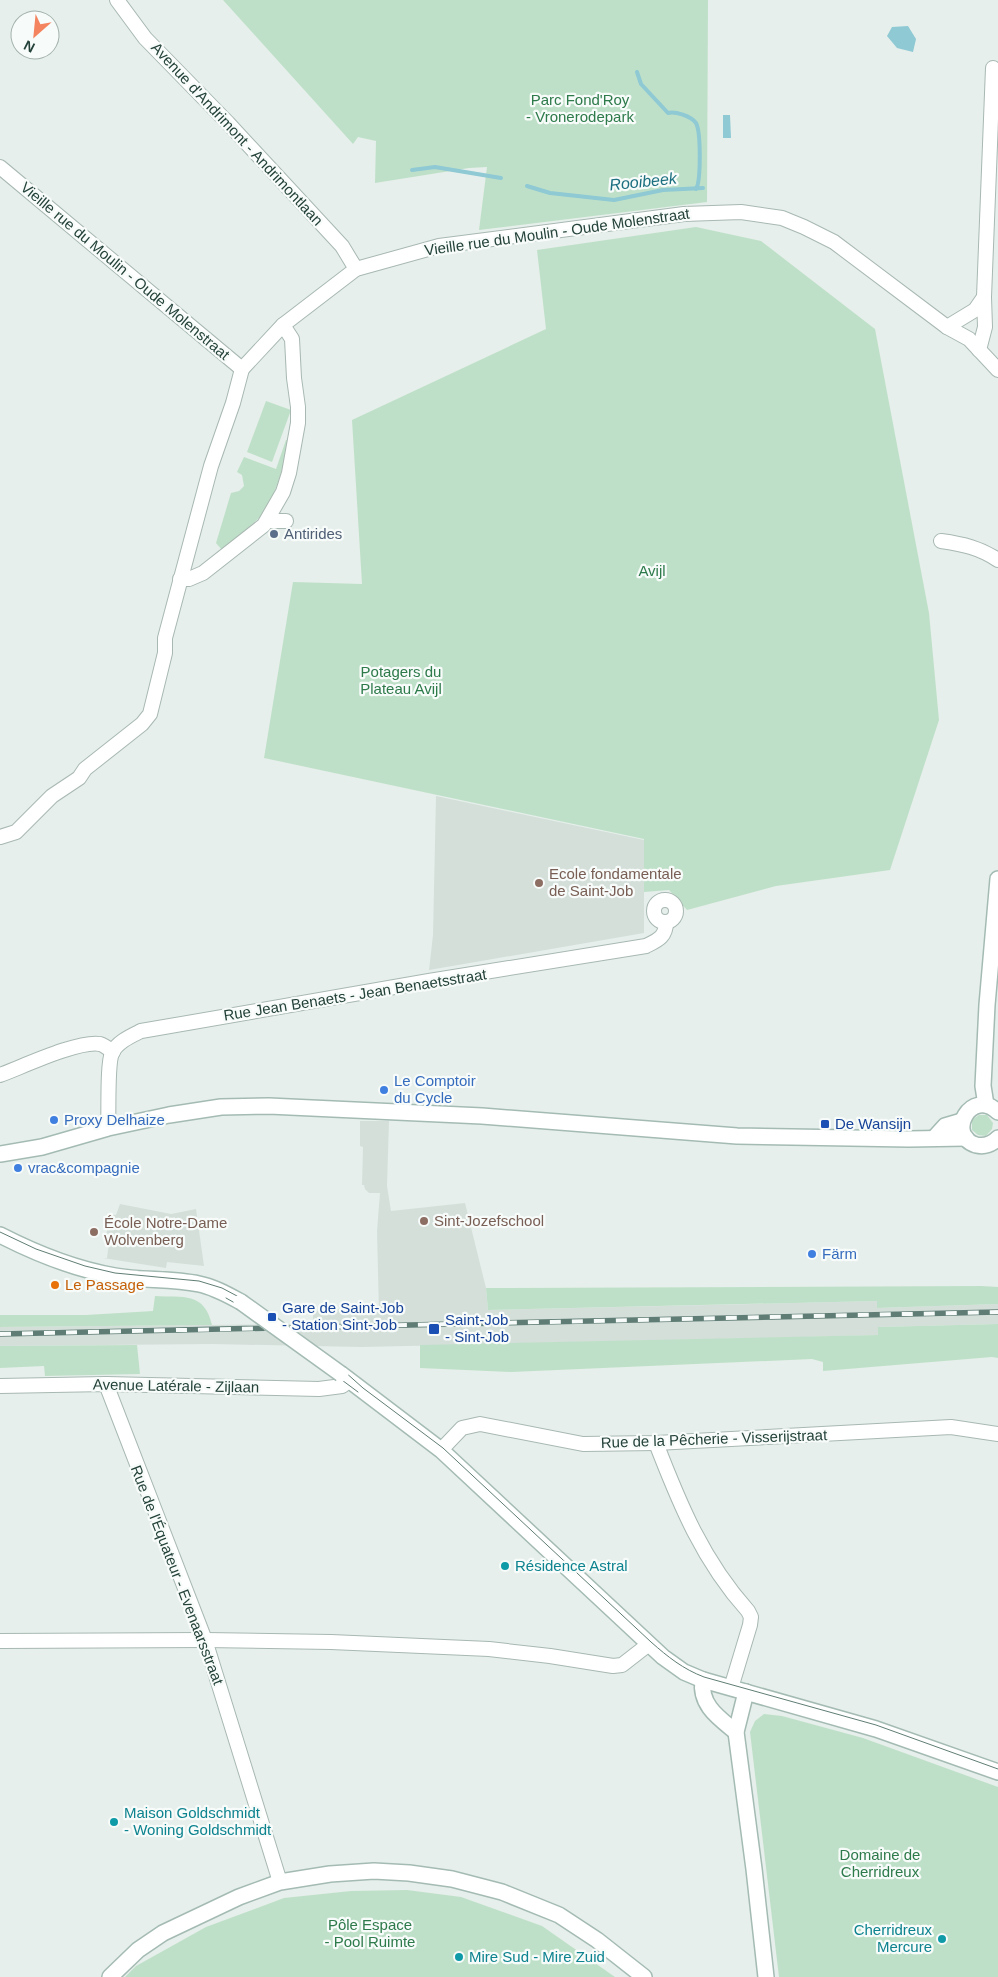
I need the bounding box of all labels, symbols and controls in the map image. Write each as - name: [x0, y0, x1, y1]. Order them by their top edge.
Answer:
- north arrow: [10, 10, 60, 60]
- text: N: [21, 37, 37, 56]
- street label: Avenue d'Andrimont - Andrimontlaan: [148, 39, 327, 229]
- park label: Parc Fond'Roy - Vronerodepark: [526, 91, 634, 125]
- water label: Rooibeek: [609, 169, 679, 193]
- street label: Vieille rue du Moulin - Oude Molenstraat: [17, 178, 234, 364]
- street label: Vieille rue du Moulin - Oude Molenstraat: [423, 204, 691, 259]
- place label: Antirides: [284, 525, 342, 542]
- marker: Antirides: [268, 528, 280, 540]
- park label: Avijl: [638, 562, 666, 579]
- park label: Potagers du Plateau Avijl: [360, 663, 442, 697]
- place label: Ecole fondamentale de Saint-Job: [549, 865, 682, 899]
- marker: Ecole fondamentale de Saint-Job: [533, 877, 545, 889]
- street label: Rue Jean Benaets - Jean Benaetsstraat: [222, 965, 488, 1024]
- place label: Le Comptoir du Cycle: [394, 1072, 476, 1106]
- marker: Le Comptoir du Cycle: [378, 1084, 390, 1096]
- place label: Proxy Delhaize: [64, 1111, 165, 1128]
- marker: Proxy Delhaize: [48, 1114, 60, 1126]
- place label: De Wansijn: [835, 1115, 911, 1132]
- marker: De Wansijn: [819, 1118, 831, 1130]
- place label: vrac&compagnie: [28, 1159, 140, 1176]
- marker: vrac&compagnie: [12, 1162, 24, 1174]
- place label: Sint-Jozefschool: [434, 1212, 544, 1229]
- place label: École Notre-Dame Wolvenberg: [104, 1214, 227, 1248]
- marker: Sint-Jozefschool: [418, 1215, 430, 1227]
- marker: École Notre-Dame Wolvenberg: [88, 1226, 100, 1238]
- place label: Färm: [822, 1245, 857, 1262]
- marker: Färm: [806, 1248, 818, 1260]
- place label: Le Passage: [65, 1276, 144, 1293]
- marker: Le Passage: [49, 1279, 61, 1291]
- place label: Gare de Saint-Job - Station Sint-Job: [282, 1299, 404, 1333]
- marker: Gare de Saint-Job - Station Sint-Job: [266, 1311, 278, 1323]
- place label: Saint-Job - Sint-Job: [445, 1311, 509, 1345]
- marker: Saint-Job - Sint-Job: [427, 1322, 441, 1336]
- street label: Avenue Latérale - Zijlaan: [93, 1376, 259, 1395]
- street label: Rue de la Pêcherie - Visserijstraat: [601, 1426, 828, 1451]
- street label: Rue de l'Équateur - Evenaarsstraat: [128, 1463, 228, 1688]
- place label: Résidence Astral: [515, 1557, 628, 1574]
- marker: Résidence Astral: [499, 1560, 511, 1572]
- place label: Maison Goldschmidt - Woning Goldschmidt: [124, 1804, 272, 1838]
- marker: Maison Goldschmidt - Woning Goldschmidt: [108, 1816, 120, 1828]
- park label: Domaine de Cherridreux: [840, 1846, 920, 1880]
- park label: Pôle Espace - Pool Ruimte: [325, 1916, 415, 1950]
- place label: Cherridreux Mercure: [854, 1921, 932, 1955]
- marker: Cherridreux Mercure: [936, 1933, 948, 1945]
- place label: Mire Sud - Mire Zuid: [469, 1948, 605, 1965]
- marker: Mire Sud - Mire Zuid: [453, 1951, 465, 1963]

